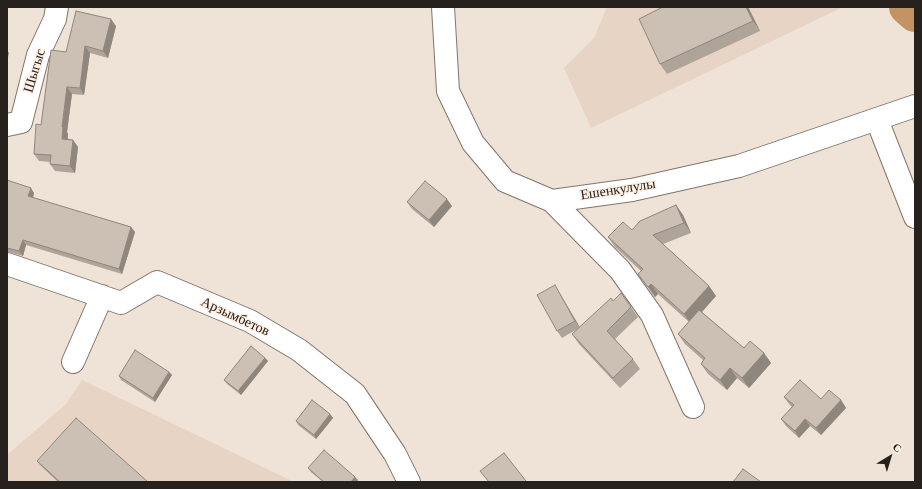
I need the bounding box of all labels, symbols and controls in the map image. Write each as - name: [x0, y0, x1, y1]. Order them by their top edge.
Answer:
- street label: Шыгыс: [20, 47, 50, 95]
- street label: Ешенкулулы: [579, 176, 657, 204]
- street label: Арзымбетов: [198, 294, 272, 340]
- north arrow: [870, 437, 910, 477]
- text: С: [891, 440, 904, 455]

